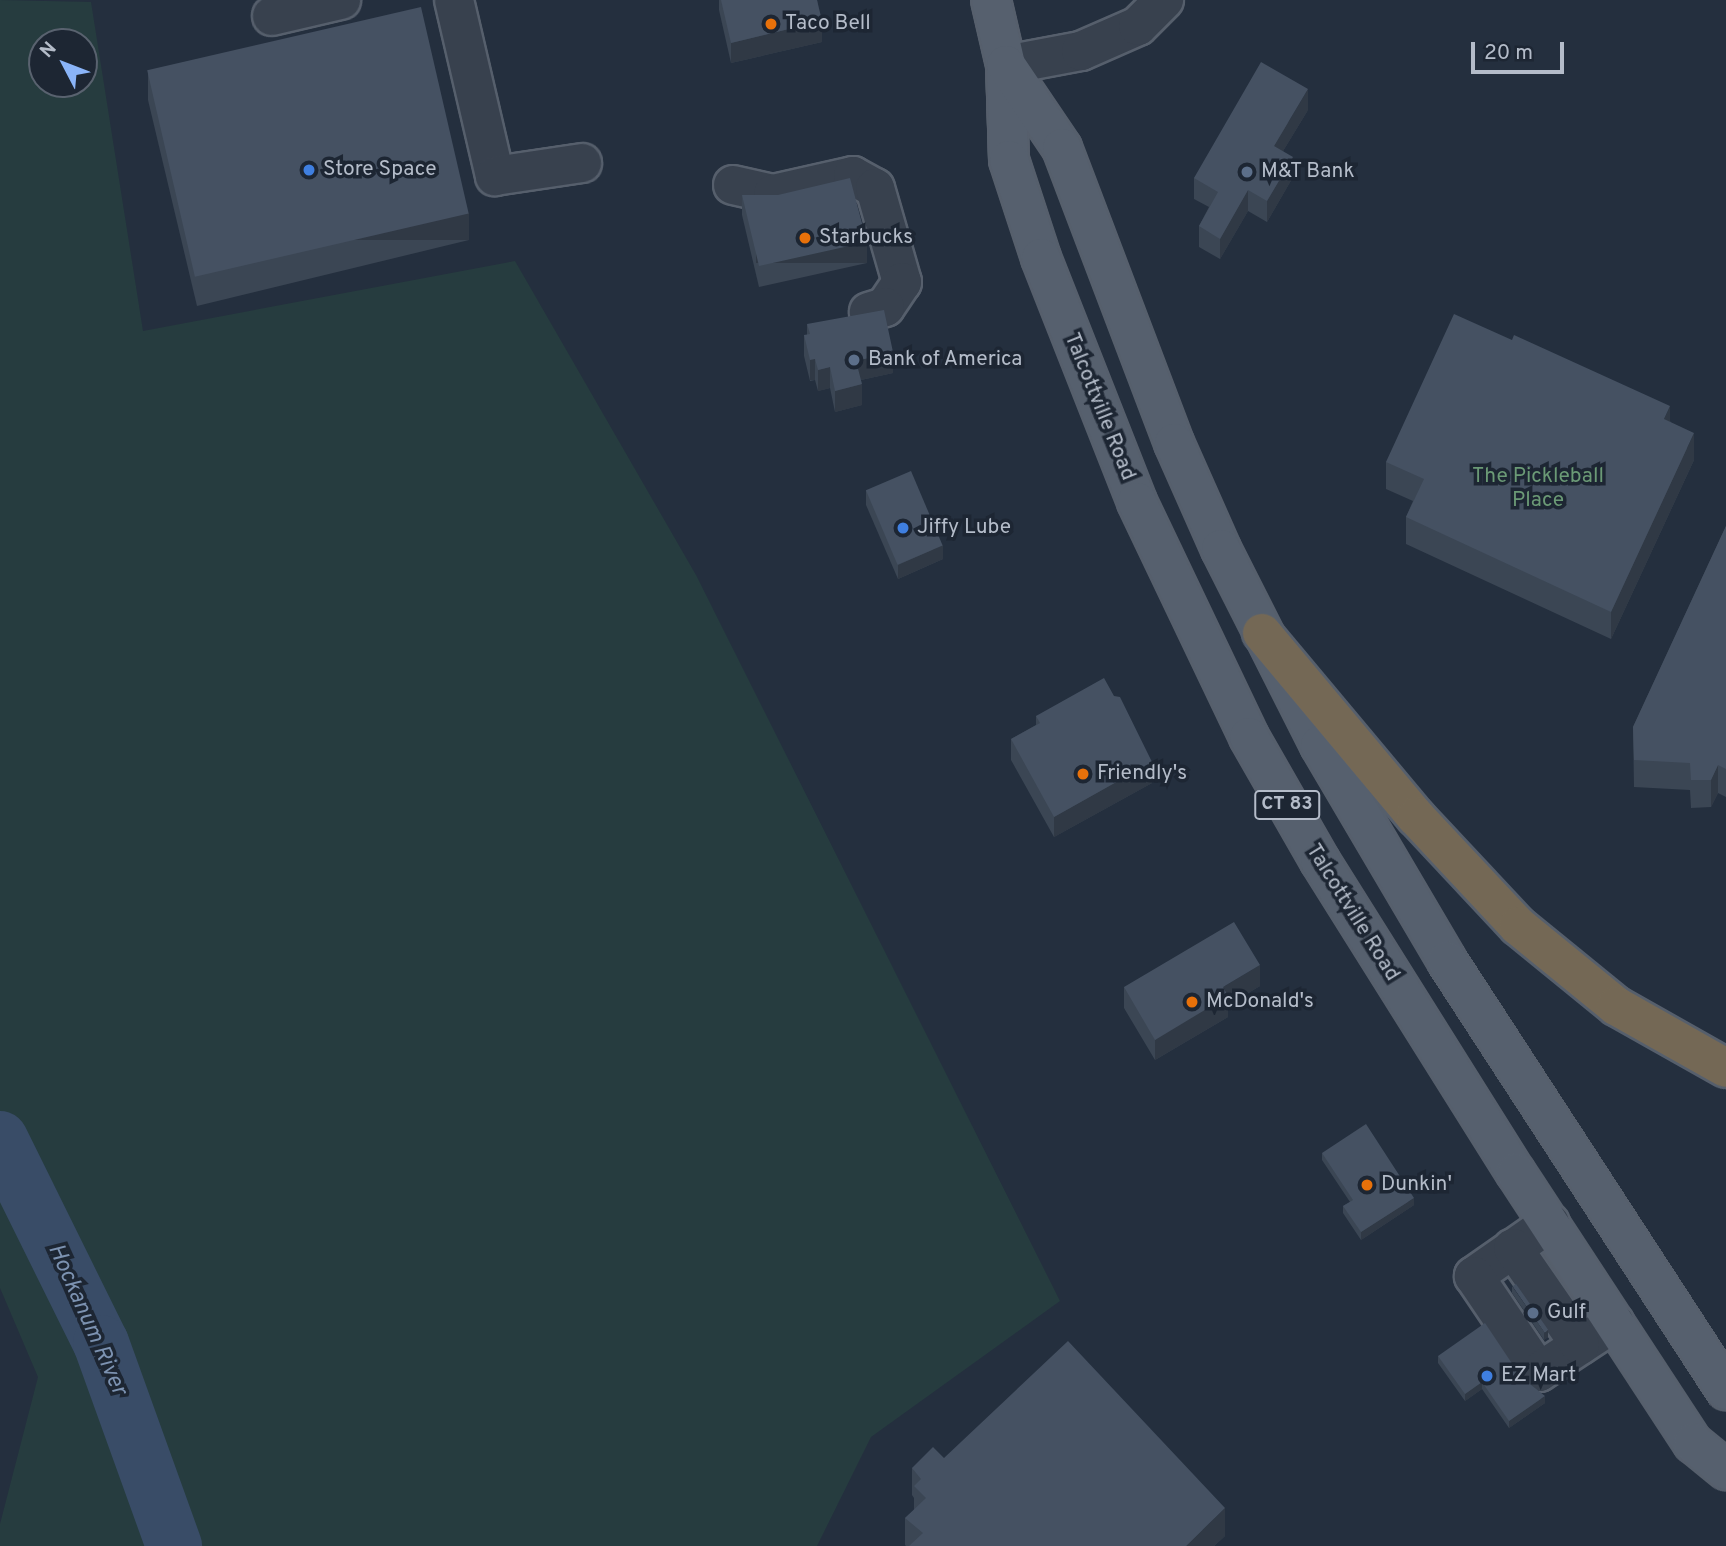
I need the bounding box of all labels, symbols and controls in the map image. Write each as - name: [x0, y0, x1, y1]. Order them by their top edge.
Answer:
- place label: Taco Bell: [785, 11, 871, 37]
- marker: Taco Bell: [763, 16, 779, 32]
- north arrow: [28, 28, 98, 98]
- scale bar: [1474, 28, 1567, 72]
- text: N: [35, 37, 62, 63]
- text: 20 m: [1484, 40, 1533, 67]
- place label: Store Space: [323, 157, 437, 183]
- place label: M&T Bank: [1261, 159, 1355, 185]
- marker: Store Space: [301, 162, 317, 178]
- marker: M&T Bank: [1239, 164, 1255, 180]
- place label: Starbucks: [819, 225, 913, 251]
- marker: Starbucks: [797, 230, 813, 246]
- street label: Talcottville Road: [1058, 330, 1140, 484]
- place label: Bank of America: [868, 347, 1023, 373]
- marker: Bank of America: [846, 352, 862, 368]
- park label: The Pickleball Place: [1472, 464, 1604, 514]
- place label: Jiffy Lube: [917, 515, 1011, 541]
- marker: Jiffy Lube: [895, 520, 911, 536]
- place label: Friendly's: [1097, 761, 1187, 787]
- marker: Friendly's: [1075, 766, 1091, 782]
- road number: CT 83: [1254, 790, 1320, 820]
- street label: Talcottville Road: [1300, 840, 1404, 986]
- place label: McDonald's: [1206, 989, 1314, 1015]
- marker: McDonald's: [1184, 994, 1200, 1010]
- place label: Dunkin': [1381, 1172, 1452, 1198]
- marker: Dunkin': [1359, 1177, 1375, 1193]
- water label: Hockanum River: [40, 1240, 132, 1400]
- place label: Gulf: [1547, 1300, 1586, 1326]
- marker: Gulf: [1525, 1305, 1541, 1321]
- place label: EZ Mart: [1501, 1363, 1576, 1389]
- marker: EZ Mart: [1479, 1368, 1495, 1384]

